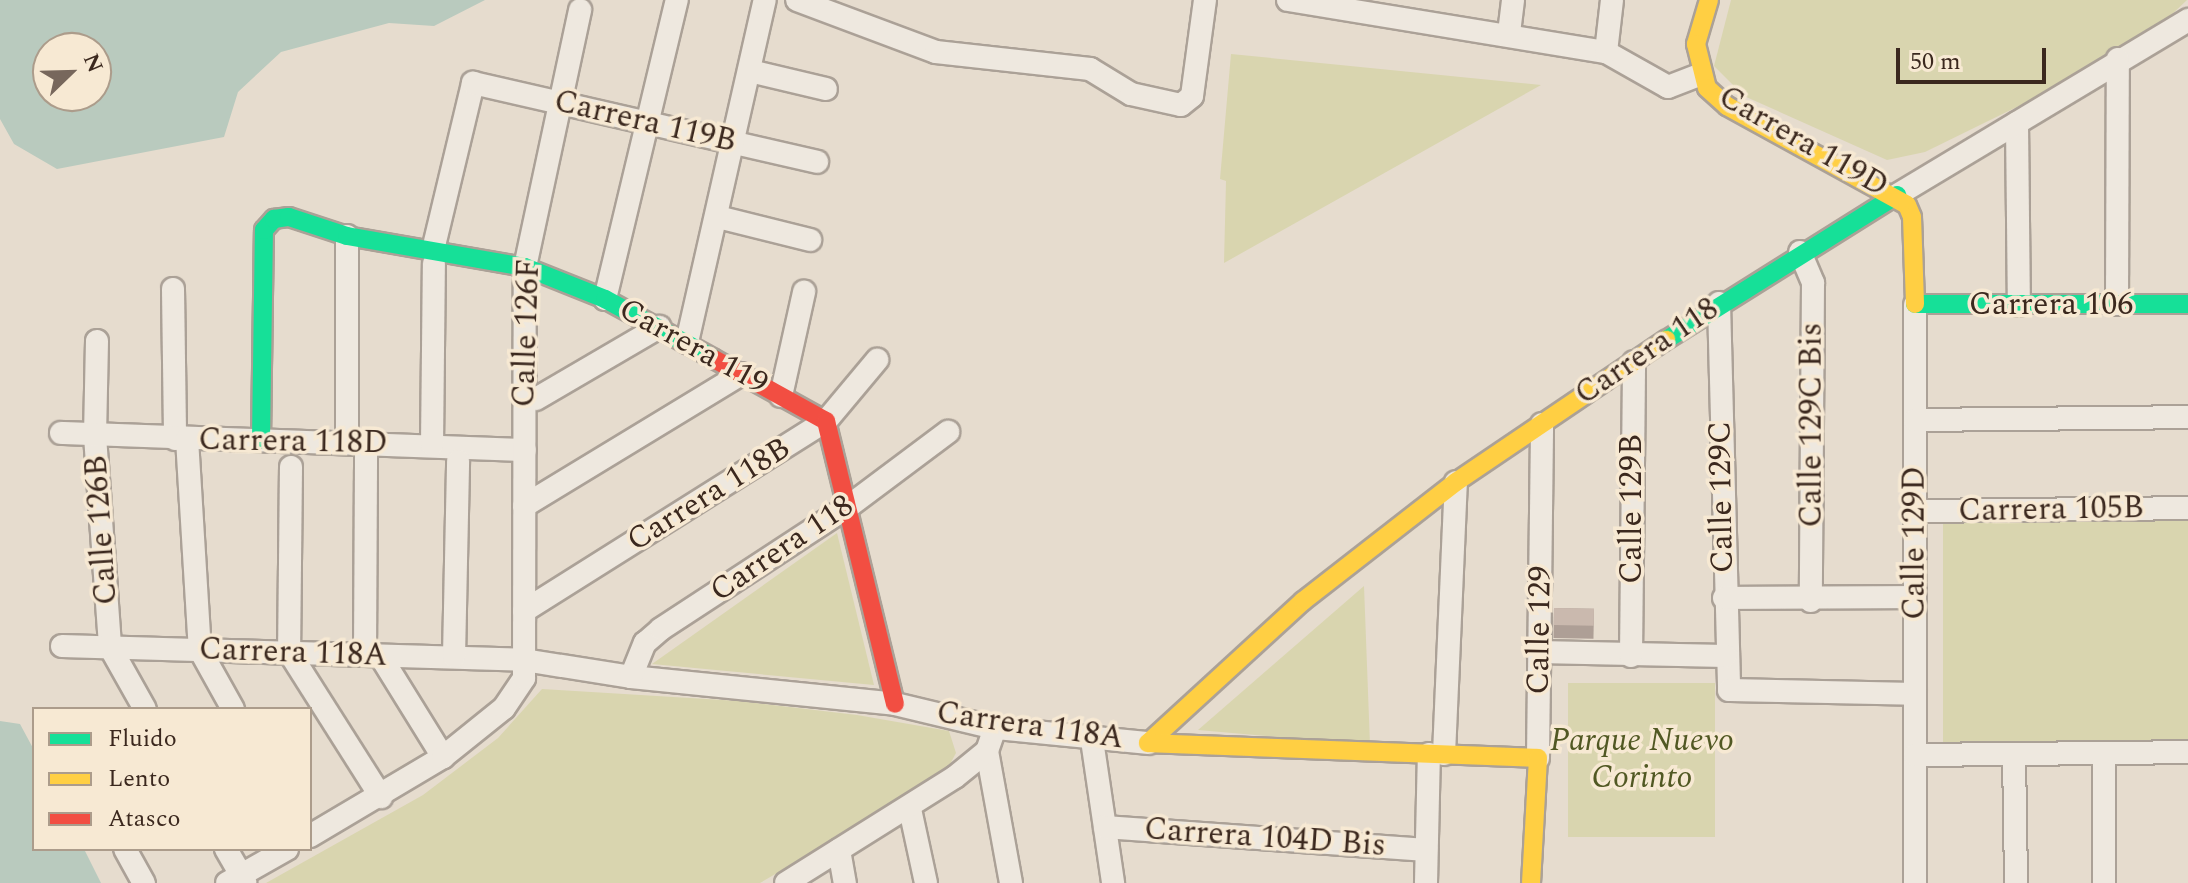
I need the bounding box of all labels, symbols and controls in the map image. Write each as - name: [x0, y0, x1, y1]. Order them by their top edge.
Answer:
- north arrow: [32, 32, 112, 112]
- scale bar: [1900, 32, 2050, 82]
- text: 50 m: [1910, 44, 1961, 80]
- text: N: [74, 48, 111, 78]
- street label: Carrera 119D: [1711, 78, 1895, 206]
- street label: Carrera 119B: [550, 82, 740, 162]
- street label: Calle 126F: [505, 258, 549, 408]
- street label: Carrera 106: [1969, 286, 2133, 324]
- street label: Carrera 119: [612, 290, 774, 404]
- street label: Carrera 118: [1568, 290, 1726, 414]
- street label: Calle 129C Bis: [1793, 322, 1831, 528]
- street label: Carrera 118D: [198, 421, 388, 463]
- street label: Calle 129C: [1701, 421, 1743, 573]
- street label: Carrera 118B: [620, 430, 798, 560]
- street label: Calle 129B: [1613, 434, 1651, 584]
- street label: Calle 126B: [78, 454, 126, 606]
- street label: Calle 129D: [1896, 466, 1934, 620]
- street label: Carrera 118: [703, 487, 861, 611]
- street label: Carrera 105B: [1958, 489, 2144, 531]
- street label: Calle 129: [1520, 565, 1560, 695]
- street label: Carrera 118A: [198, 631, 388, 675]
- street label: Carrera 118A: [934, 694, 1126, 758]
- legend: [32, 707, 312, 851]
- text: Fluido: [108, 721, 177, 757]
- park label: Parque Nuevo Corinto: [1550, 723, 1734, 798]
- text: Lento: [108, 761, 170, 797]
- text: Atasco: [108, 801, 180, 837]
- street label: Carrera 104D Bis: [1143, 810, 1387, 866]

